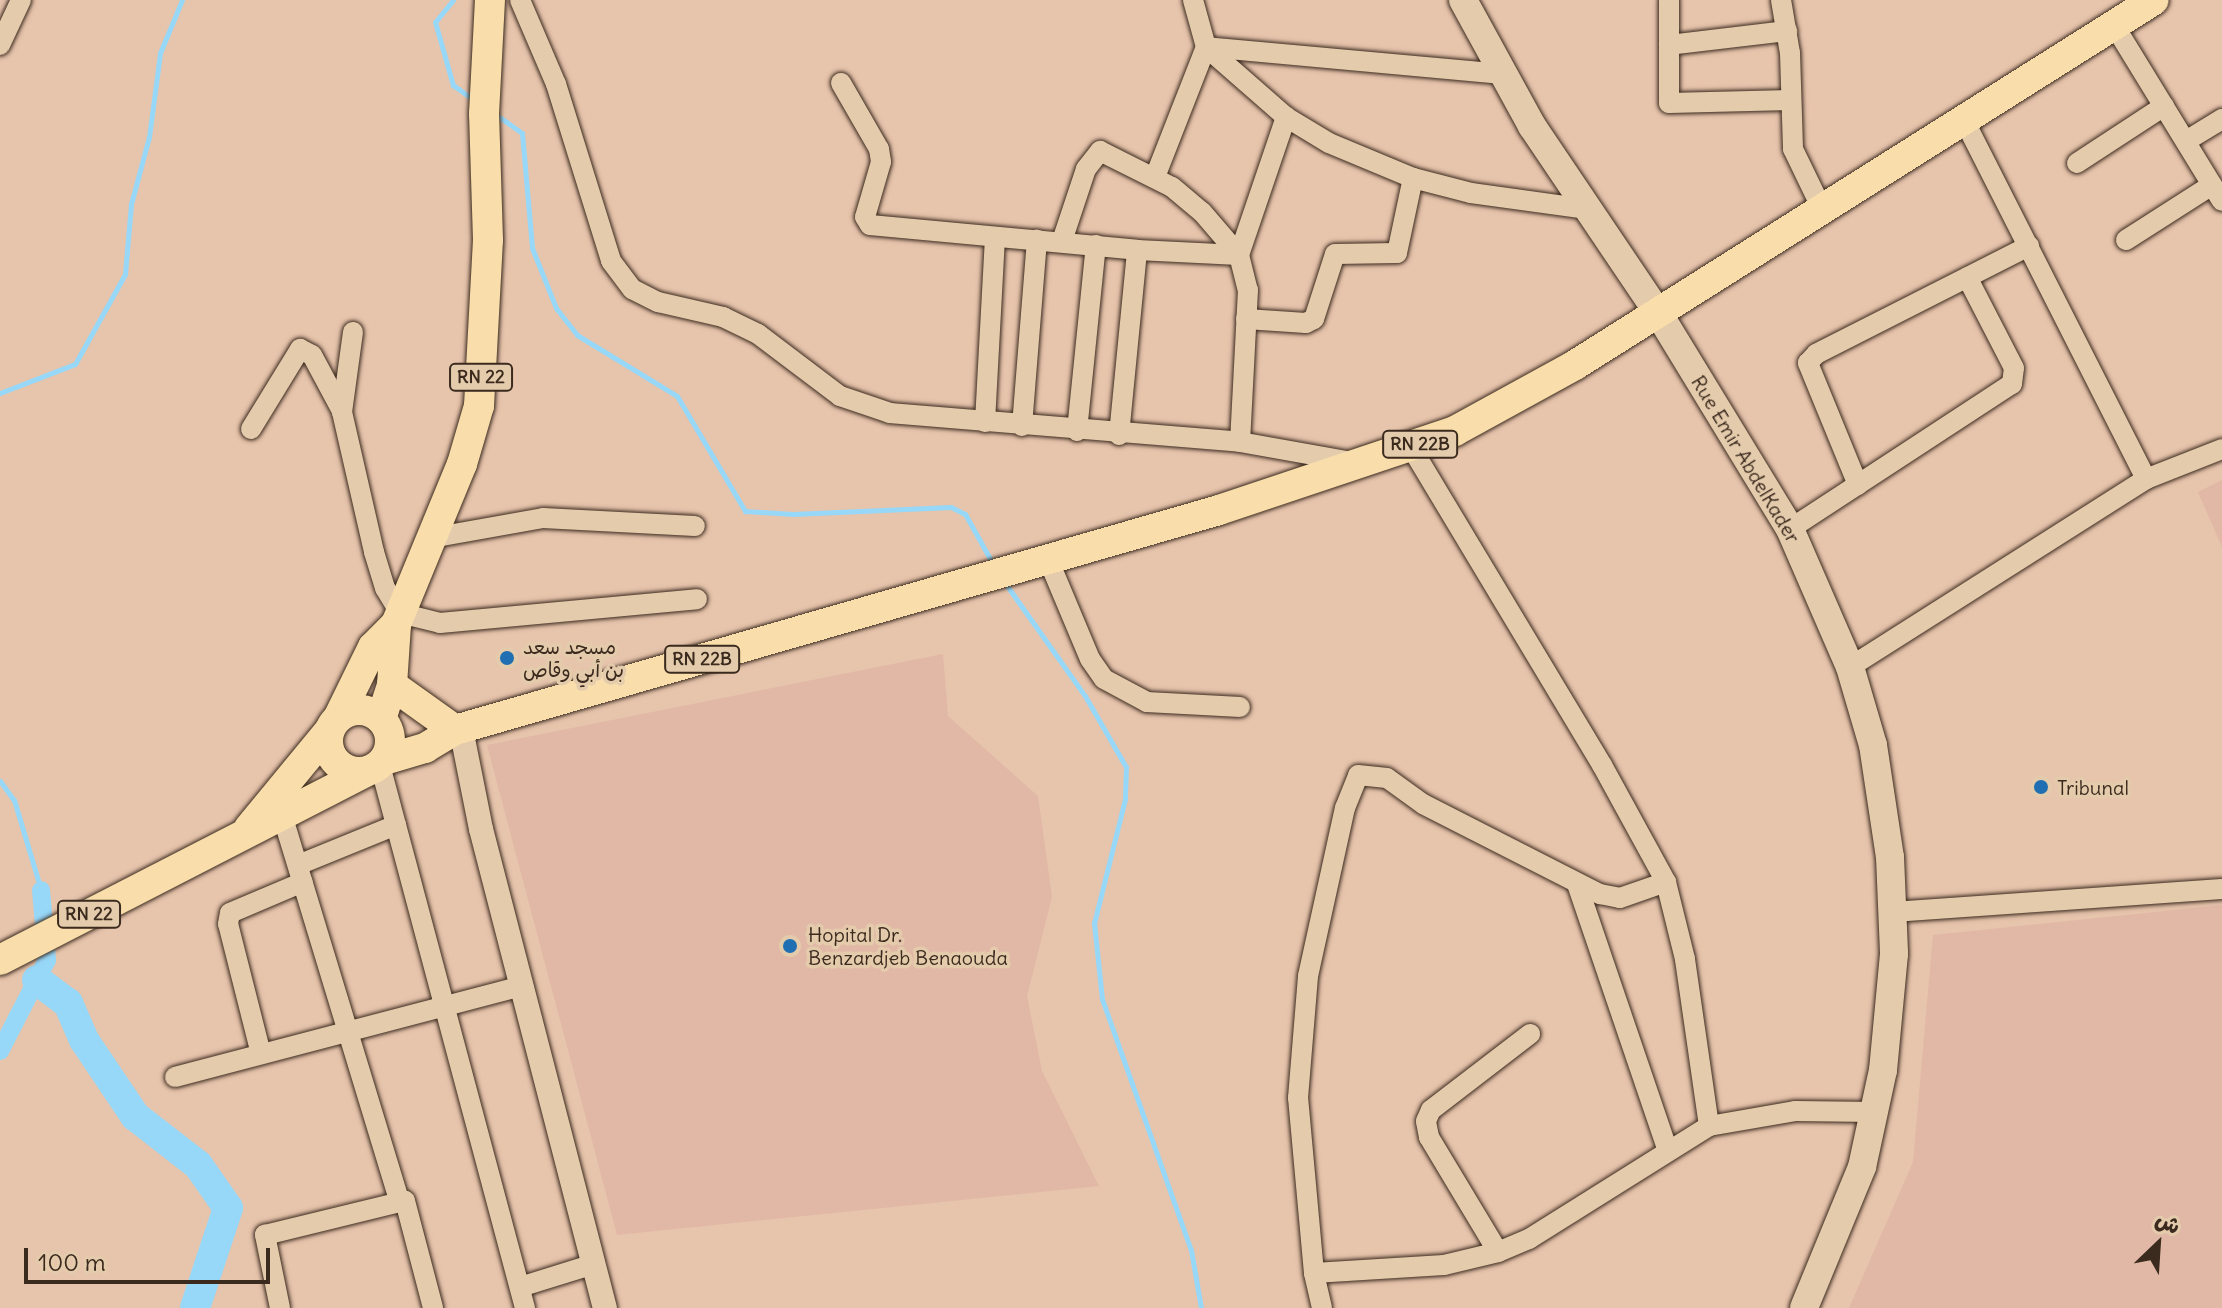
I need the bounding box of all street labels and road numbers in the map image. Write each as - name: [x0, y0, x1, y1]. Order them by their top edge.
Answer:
- road number: RN 22: [449, 363, 513, 391]
- street label: Rue Emir AbdelKader: [1686, 371, 1806, 547]
- road number: RN 22B: [1382, 430, 1458, 458]
- road number: RN 22B: [664, 645, 740, 673]
- road number: RN 22: [57, 900, 121, 928]

